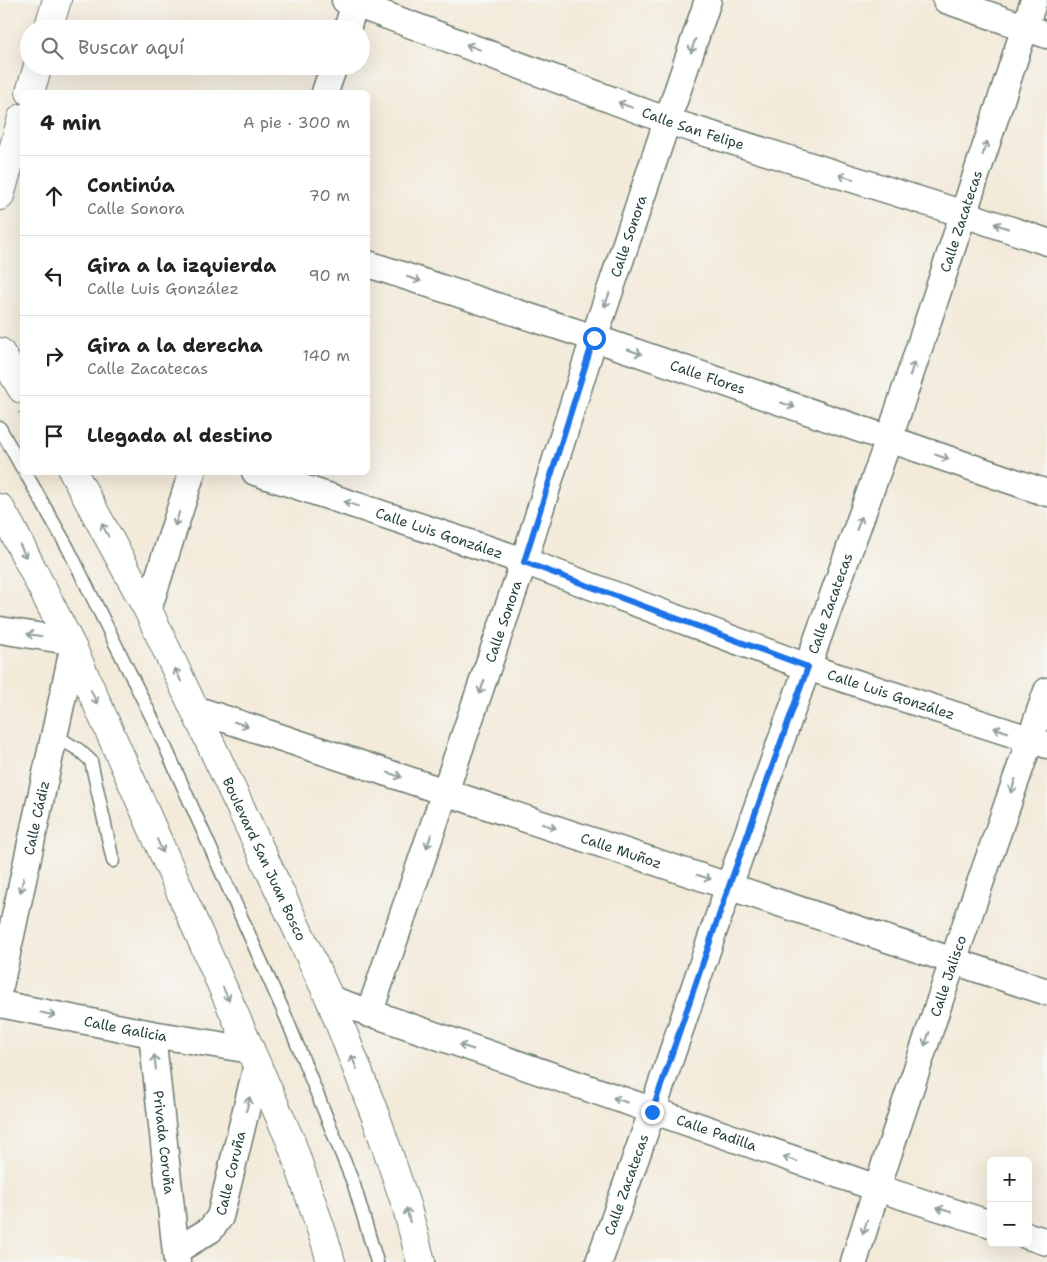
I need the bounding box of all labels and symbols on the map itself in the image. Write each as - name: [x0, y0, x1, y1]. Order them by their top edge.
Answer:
- one-way arrow: [688, 38, 697, 54]
- one-way arrow: [466, 42, 481, 52]
- one-way arrow: [618, 100, 633, 109]
- street label: Calle San Felipe: [639, 103, 747, 153]
- one-way arrow: [981, 141, 990, 157]
- street label: Calle Zacatecas: [936, 168, 986, 274]
- one-way arrow: [838, 171, 854, 181]
- street label: Calle Sonora: [606, 193, 651, 279]
- one-way arrow: [993, 221, 1009, 231]
- one-way arrow: [406, 275, 421, 284]
- one-way arrow: [602, 291, 611, 307]
- route start: [583, 327, 606, 350]
- one-way arrow: [626, 348, 642, 357]
- street label: Calle Flores: [668, 356, 748, 398]
- one-way arrow: [908, 362, 917, 377]
- one-way arrow: [780, 401, 796, 410]
- one-way arrow: [934, 453, 950, 463]
- one-way arrow: [344, 499, 360, 509]
- street label: Calle Luis González: [373, 503, 505, 562]
- one-way arrow: [172, 511, 181, 526]
- one-way arrow: [855, 516, 864, 531]
- one-way arrow: [99, 523, 109, 538]
- one-way arrow: [19, 543, 28, 558]
- street label: Calle Zacatecas: [804, 550, 857, 656]
- street label: Calle Sonora: [481, 578, 526, 665]
- one-way arrow: [27, 630, 43, 640]
- street label: Calle Luis González: [825, 665, 957, 723]
- one-way arrow: [173, 668, 183, 683]
- one-way arrow: [476, 679, 486, 695]
- one-way arrow: [90, 689, 99, 704]
- one-way arrow: [233, 720, 248, 729]
- one-way arrow: [993, 725, 1009, 734]
- one-way arrow: [387, 771, 402, 780]
- street label: Boulevard San Juan Bosco: [219, 774, 310, 944]
- one-way arrow: [1008, 778, 1018, 794]
- street label: Calle Cádiz: [20, 779, 53, 857]
- one-way arrow: [541, 822, 557, 831]
- street label: Calle Muñoz: [578, 829, 664, 872]
- one-way arrow: [424, 833, 433, 848]
- one-way arrow: [156, 838, 166, 853]
- one-way arrow: [695, 873, 711, 883]
- one-way arrow: [17, 877, 26, 893]
- street label: Calle Jalisco: [926, 933, 970, 1019]
- one-way arrow: [222, 986, 232, 1001]
- one-way arrow: [39, 1009, 55, 1019]
- street label: Calle Galicia: [82, 1012, 169, 1045]
- one-way arrow: [921, 1031, 931, 1047]
- one-way arrow: [459, 1042, 474, 1051]
- one-way arrow: [150, 1054, 160, 1070]
- one-way arrow: [349, 1055, 358, 1070]
- street label: Privada Coruña: [149, 1090, 179, 1195]
- one-way arrow: [612, 1095, 628, 1105]
- one-way arrow: [244, 1097, 253, 1113]
- route end: [641, 1101, 664, 1124]
- street label: Calle Padilla: [674, 1110, 759, 1155]
- street label: Calle Coruña: [212, 1129, 250, 1217]
- street label: Calle Zacatecas: [600, 1132, 653, 1238]
- one-way arrow: [782, 1153, 798, 1163]
- one-way arrow: [937, 1204, 953, 1214]
- one-way arrow: [403, 1207, 413, 1223]
- one-way arrow: [860, 1218, 869, 1234]

